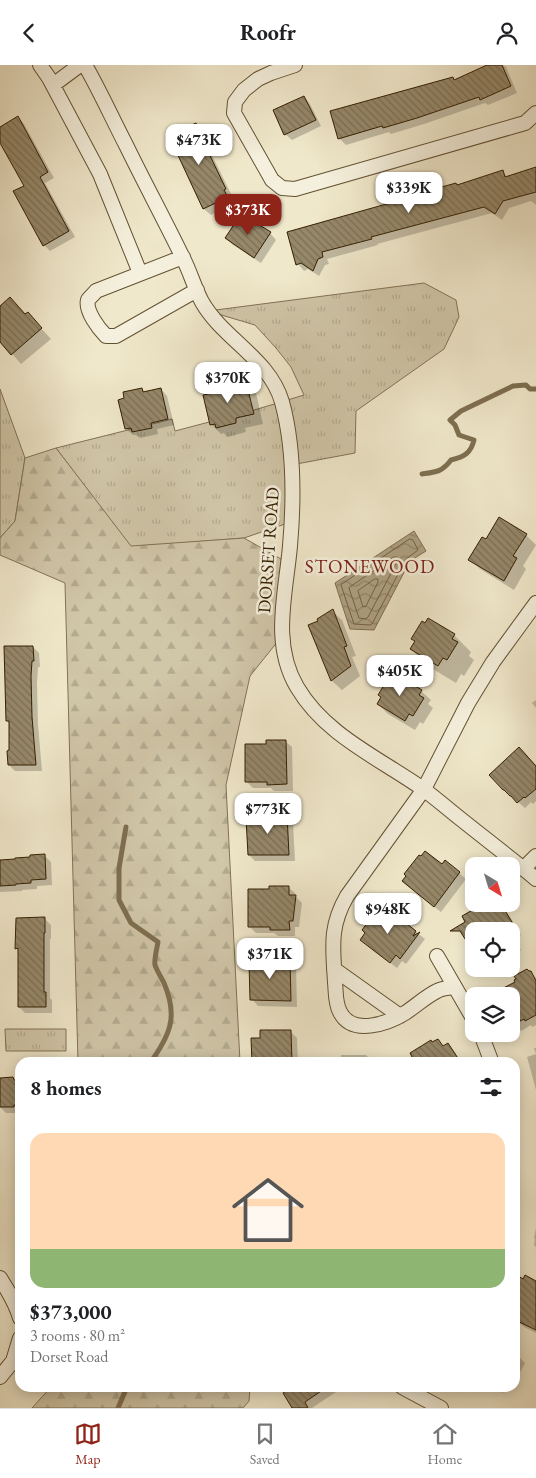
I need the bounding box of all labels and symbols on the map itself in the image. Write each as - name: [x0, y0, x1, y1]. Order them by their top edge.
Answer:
- pin: $473K: [164, 123, 234, 166]
- pin: $339K: [374, 171, 444, 214]
- pin: $373K: [213, 193, 283, 236]
- pin: $370K: [193, 361, 263, 404]
- street label: DORSET ROAD: [252, 486, 284, 614]
- district label: STONEWOOD: [305, 554, 435, 579]
- pin: $405K: [365, 655, 435, 697]
- pin: $773K: [233, 793, 303, 835]
- north arrow: [465, 857, 520, 913]
- pin: $948K: [353, 893, 423, 935]
- pin: $371K: [235, 937, 305, 980]

